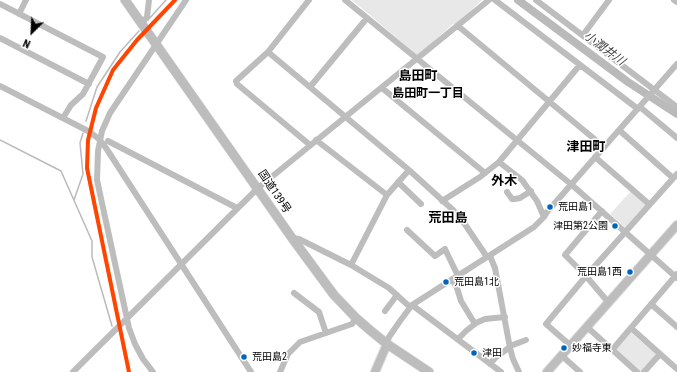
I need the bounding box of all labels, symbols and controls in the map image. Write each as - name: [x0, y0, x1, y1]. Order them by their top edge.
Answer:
- north arrow: [12, 12, 52, 52]
- water label: 小潤井川: [580, 29, 628, 69]
- text: N: [21, 36, 33, 51]
- district label: 島田町: [399, 69, 437, 85]
- district label: 島田町一丁目: [392, 87, 464, 101]
- district label: 津田町: [567, 140, 605, 156]
- street label: 国道139号: [255, 168, 293, 216]
- district label: 外木: [491, 174, 517, 190]
- place label: 荒田島1: [558, 201, 593, 213]
- marker: 荒田島1: [545, 202, 555, 212]
- district label: 荒田島: [429, 211, 467, 227]
- place label: 津田第2公園: [553, 220, 608, 232]
- marker: 津田第2公園: [610, 221, 620, 231]
- place label: 荒田島1西: [577, 266, 622, 278]
- marker: 荒田島1西: [625, 267, 635, 277]
- place label: 荒田島1北: [454, 276, 499, 288]
- marker: 荒田島1北: [441, 277, 451, 287]
- place label: 妙福寺東: [572, 342, 612, 354]
- marker: 妙福寺東: [559, 343, 569, 353]
- place label: 津田: [482, 347, 502, 359]
- marker: 津田: [469, 348, 479, 358]
- place label: 荒田島2: [252, 351, 287, 363]
- marker: 荒田島2: [239, 352, 249, 362]

